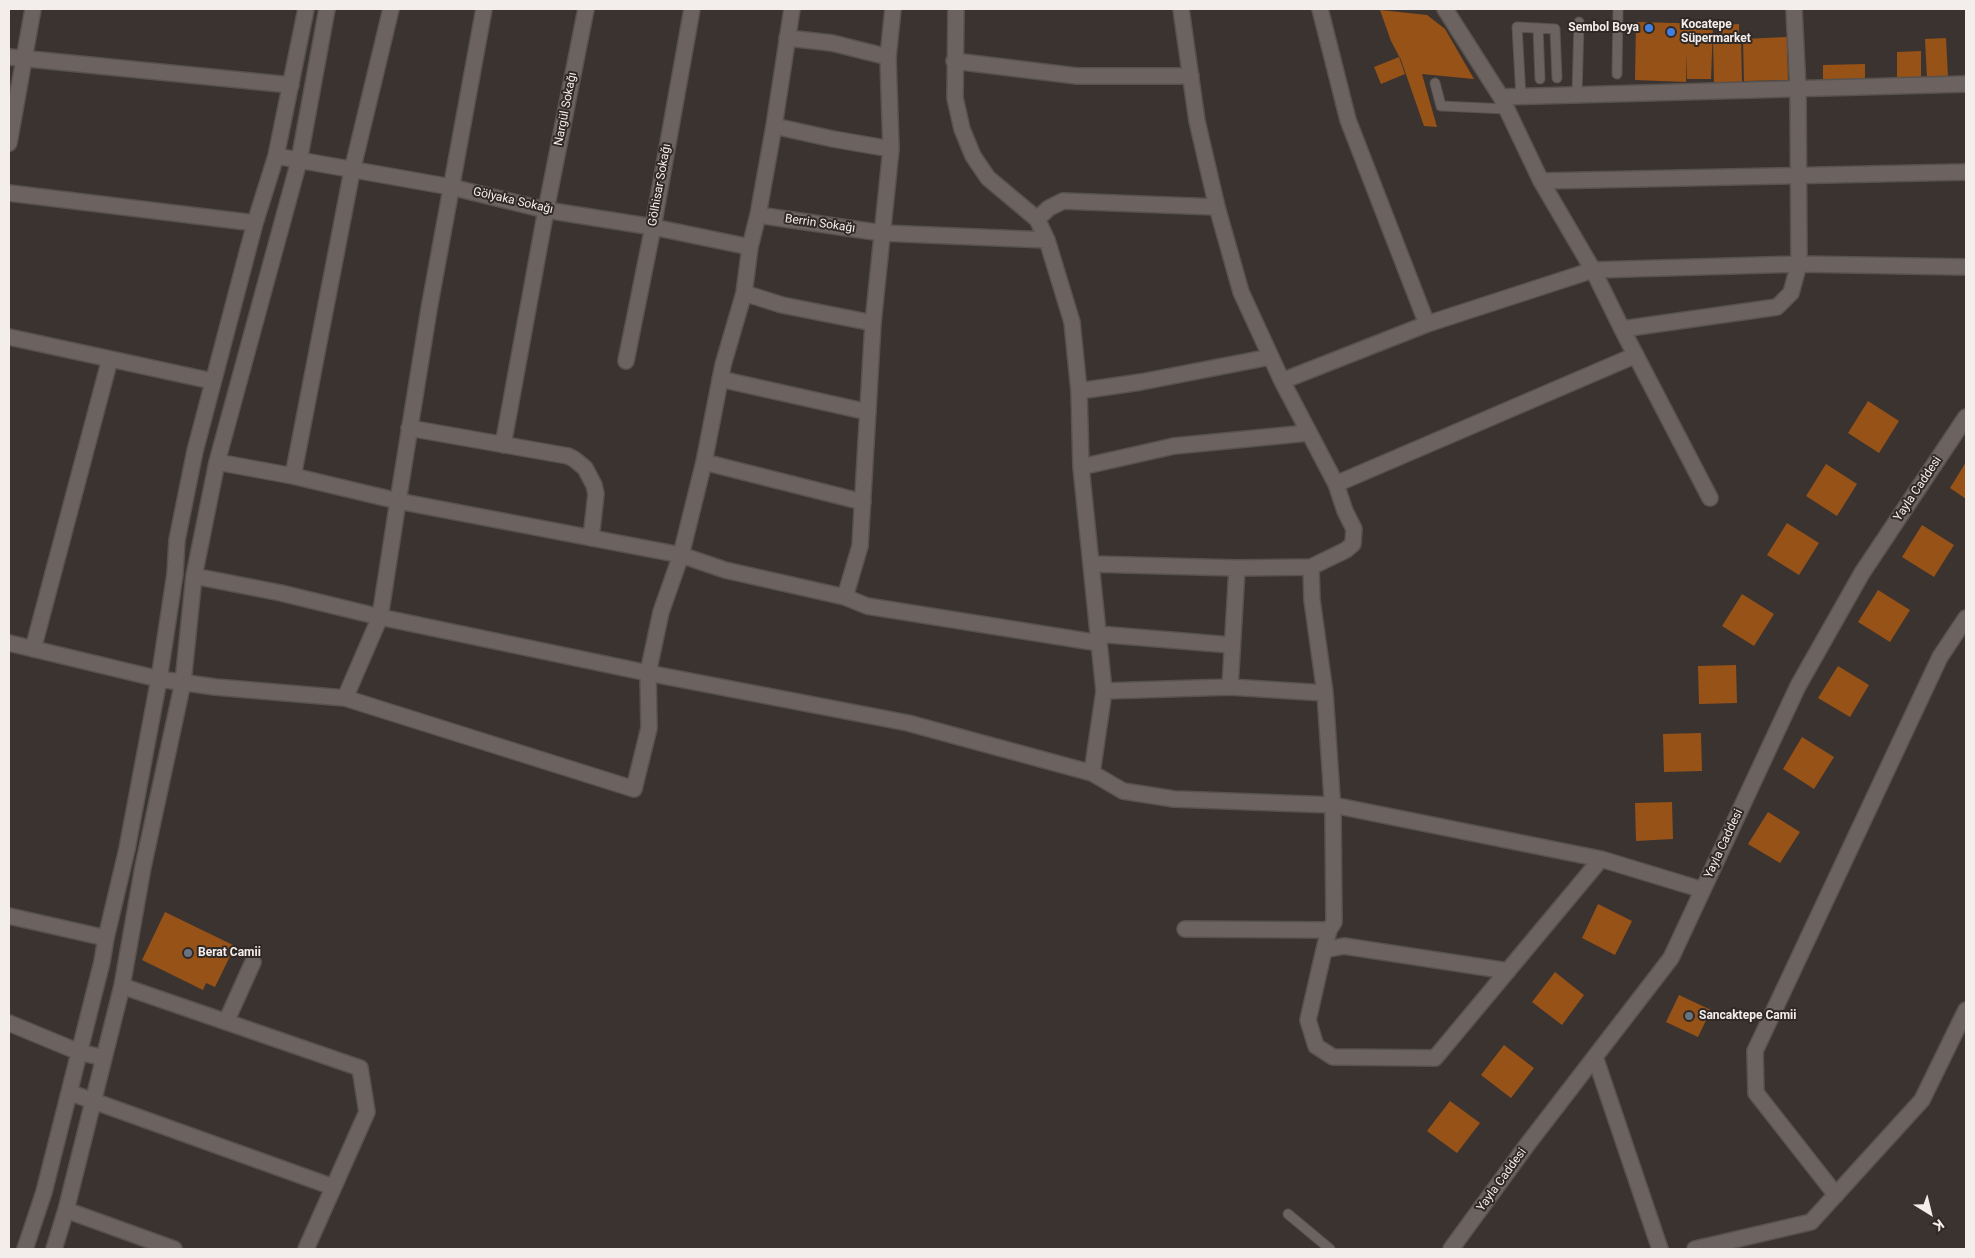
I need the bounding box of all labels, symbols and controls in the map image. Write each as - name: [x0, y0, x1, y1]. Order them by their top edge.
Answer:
- place label: Kocatepe Süpermarket: [1681, 18, 1751, 46]
- place label: Sembol Boya: [1568, 21, 1639, 35]
- marker: Sembol Boya: [1643, 22, 1655, 34]
- marker: Kocatepe Süpermarket: [1665, 26, 1677, 38]
- street label: Nargül Sokağı: [552, 71, 580, 147]
- street label: Gölhisar Sokağı: [646, 143, 674, 227]
- street label: Gölyaka Sokağı: [471, 185, 555, 217]
- street label: Berrin Sokağı: [784, 212, 856, 236]
- street label: Yayla Caddesi: [1891, 454, 1945, 524]
- street label: Yayla Caddesi: [1702, 807, 1746, 881]
- place label: Berat Camii: [198, 946, 261, 960]
- marker: Berat Camii: [182, 947, 194, 959]
- place label: Sancaktepe Camii: [1699, 1009, 1796, 1023]
- marker: Sancaktepe Camii: [1683, 1010, 1695, 1022]
- street label: Yayla Caddesi: [1474, 1146, 1530, 1214]
- north arrow: [1905, 1188, 1955, 1238]
- text: K: [1931, 1216, 1947, 1234]

